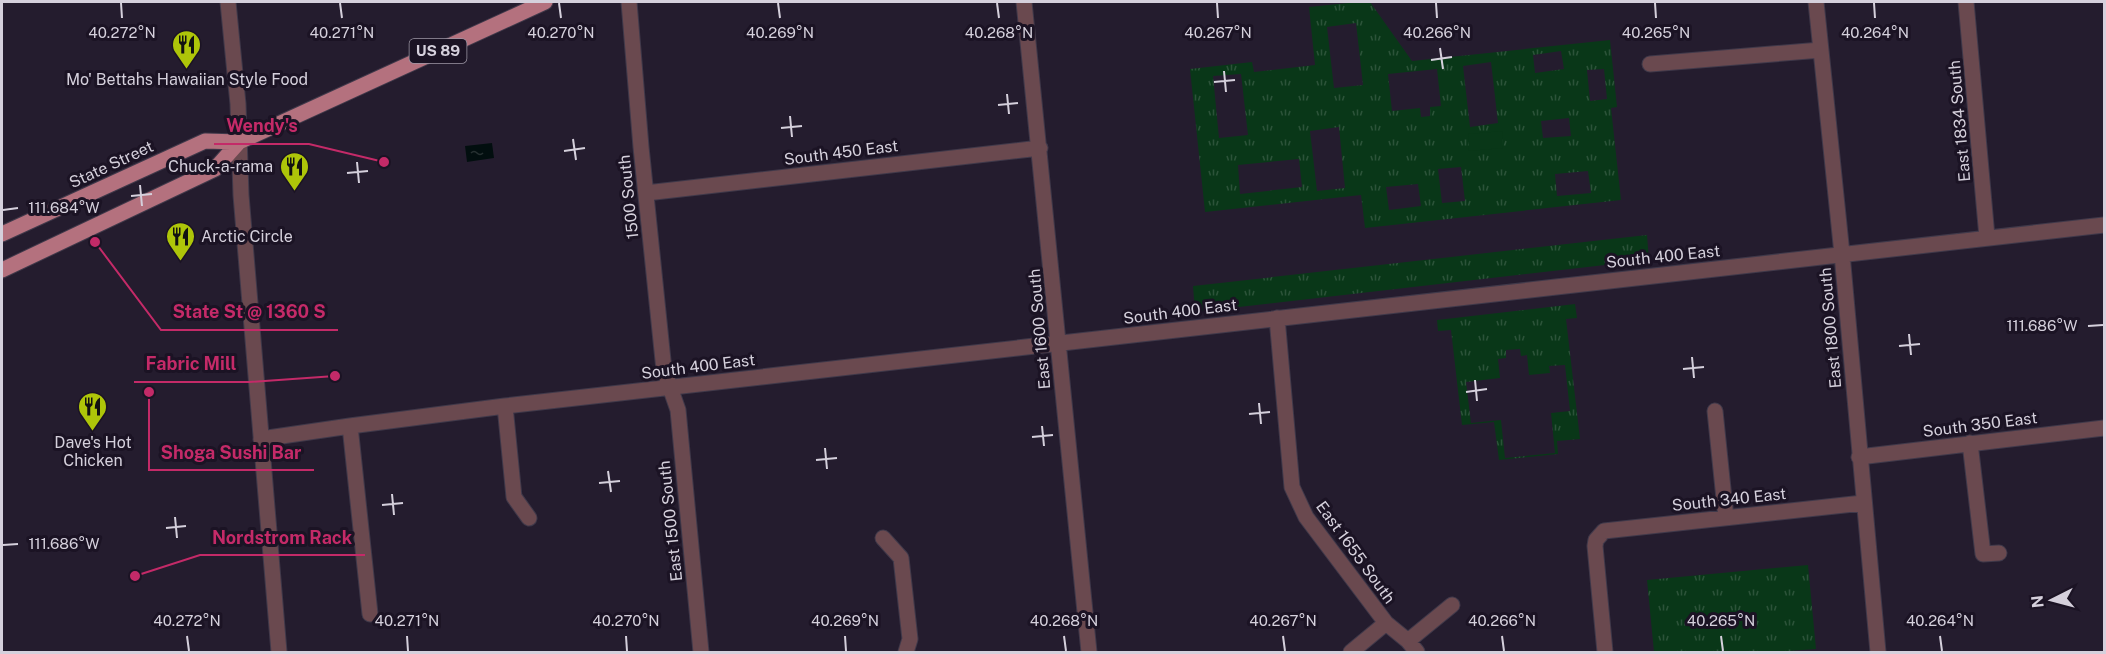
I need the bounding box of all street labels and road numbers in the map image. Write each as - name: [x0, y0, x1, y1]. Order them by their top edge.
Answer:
- road number: US 89: [410, 39, 466, 63]
- street label: East 1834 South: [1945, 59, 1974, 182]
- street label: South 450 East: [783, 136, 899, 169]
- street label: State Street: [66, 137, 156, 192]
- street label: 1500 South: [615, 154, 642, 240]
- street label: South 400 East: [1605, 241, 1721, 272]
- street label: East 1800 South: [1816, 267, 1845, 389]
- street label: East 1600 South: [1025, 268, 1054, 390]
- street label: South 400 East: [1122, 295, 1238, 328]
- street label: South 400 East: [640, 350, 756, 383]
- street label: South 350 East: [1922, 408, 2038, 441]
- street label: East 1500 South: [655, 460, 686, 582]
- street label: South 340 East: [1671, 484, 1787, 515]
- street label: East 1655 South: [1312, 497, 1399, 607]

